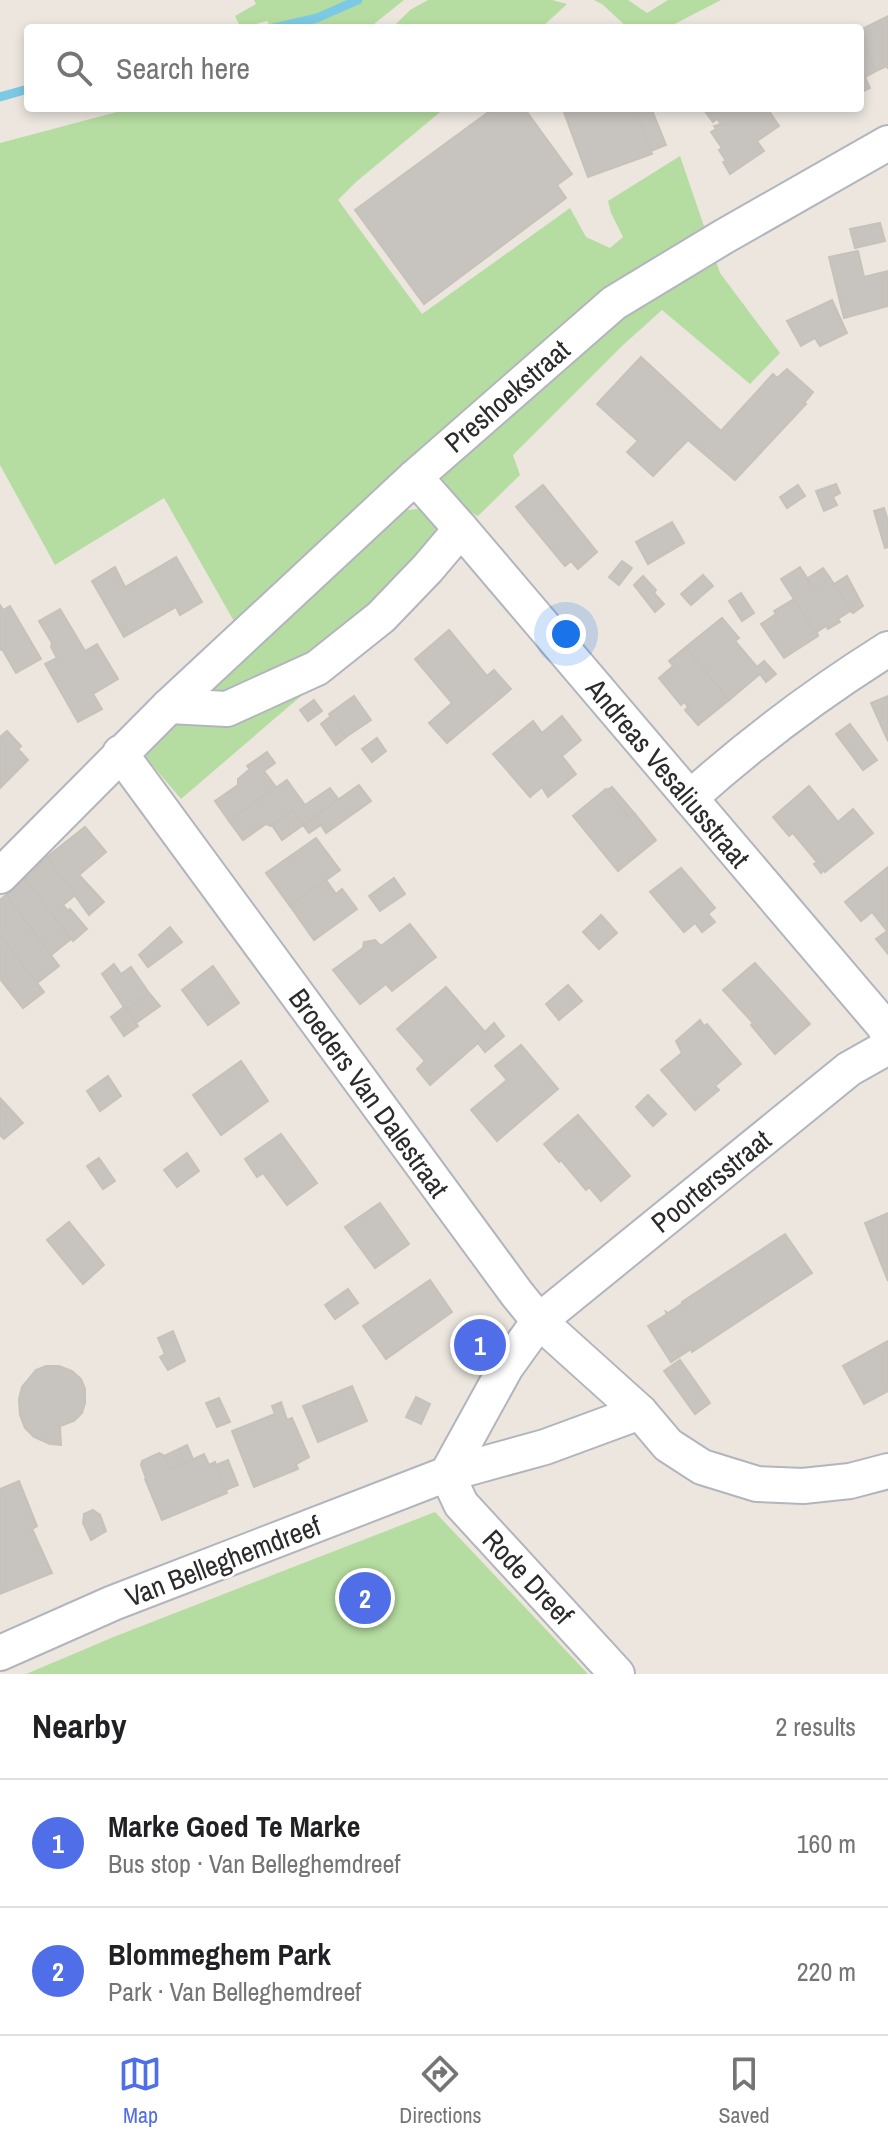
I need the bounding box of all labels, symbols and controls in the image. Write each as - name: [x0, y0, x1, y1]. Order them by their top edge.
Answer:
- search box: [24, 24, 864, 112]
- icon: search: [52, 46, 96, 90]
- text: Search here: [116, 48, 250, 88]
- street label: Preshoekstraat: [436, 331, 578, 461]
- your location: [546, 614, 586, 654]
- street label: Andreas Vesaliusstraat: [577, 670, 758, 876]
- street label: Broeders Van Dalestraat: [280, 981, 458, 1205]
- street label: Poortersstraat: [643, 1121, 779, 1241]
- pin: 1: [454, 1315, 506, 1375]
- street label: Van Belleghemdreef: [120, 1506, 327, 1616]
- street label: Rode Dreef: [474, 1521, 582, 1633]
- pin: 2: [339, 1568, 391, 1628]
- text: Nearby: [32, 1703, 127, 1749]
- text: 2 results: [775, 1709, 856, 1744]
- text: Marke Goed Te Marke: [108, 1806, 361, 1846]
- text: 1: [52, 1826, 64, 1861]
- text: 160 m: [797, 1826, 856, 1861]
- text: Bus stop · Van Belleghemdreef: [108, 1846, 400, 1881]
- text: Blommeghem Park: [108, 1934, 331, 1974]
- text: 2: [52, 1954, 64, 1989]
- text: 220 m: [797, 1954, 856, 1989]
- text: Park · Van Belleghemdreef: [108, 1974, 361, 2009]
- tab: Map: [118, 2052, 162, 2130]
- tab: Directions: [399, 2052, 482, 2130]
- tab: Saved: [718, 2052, 770, 2130]

